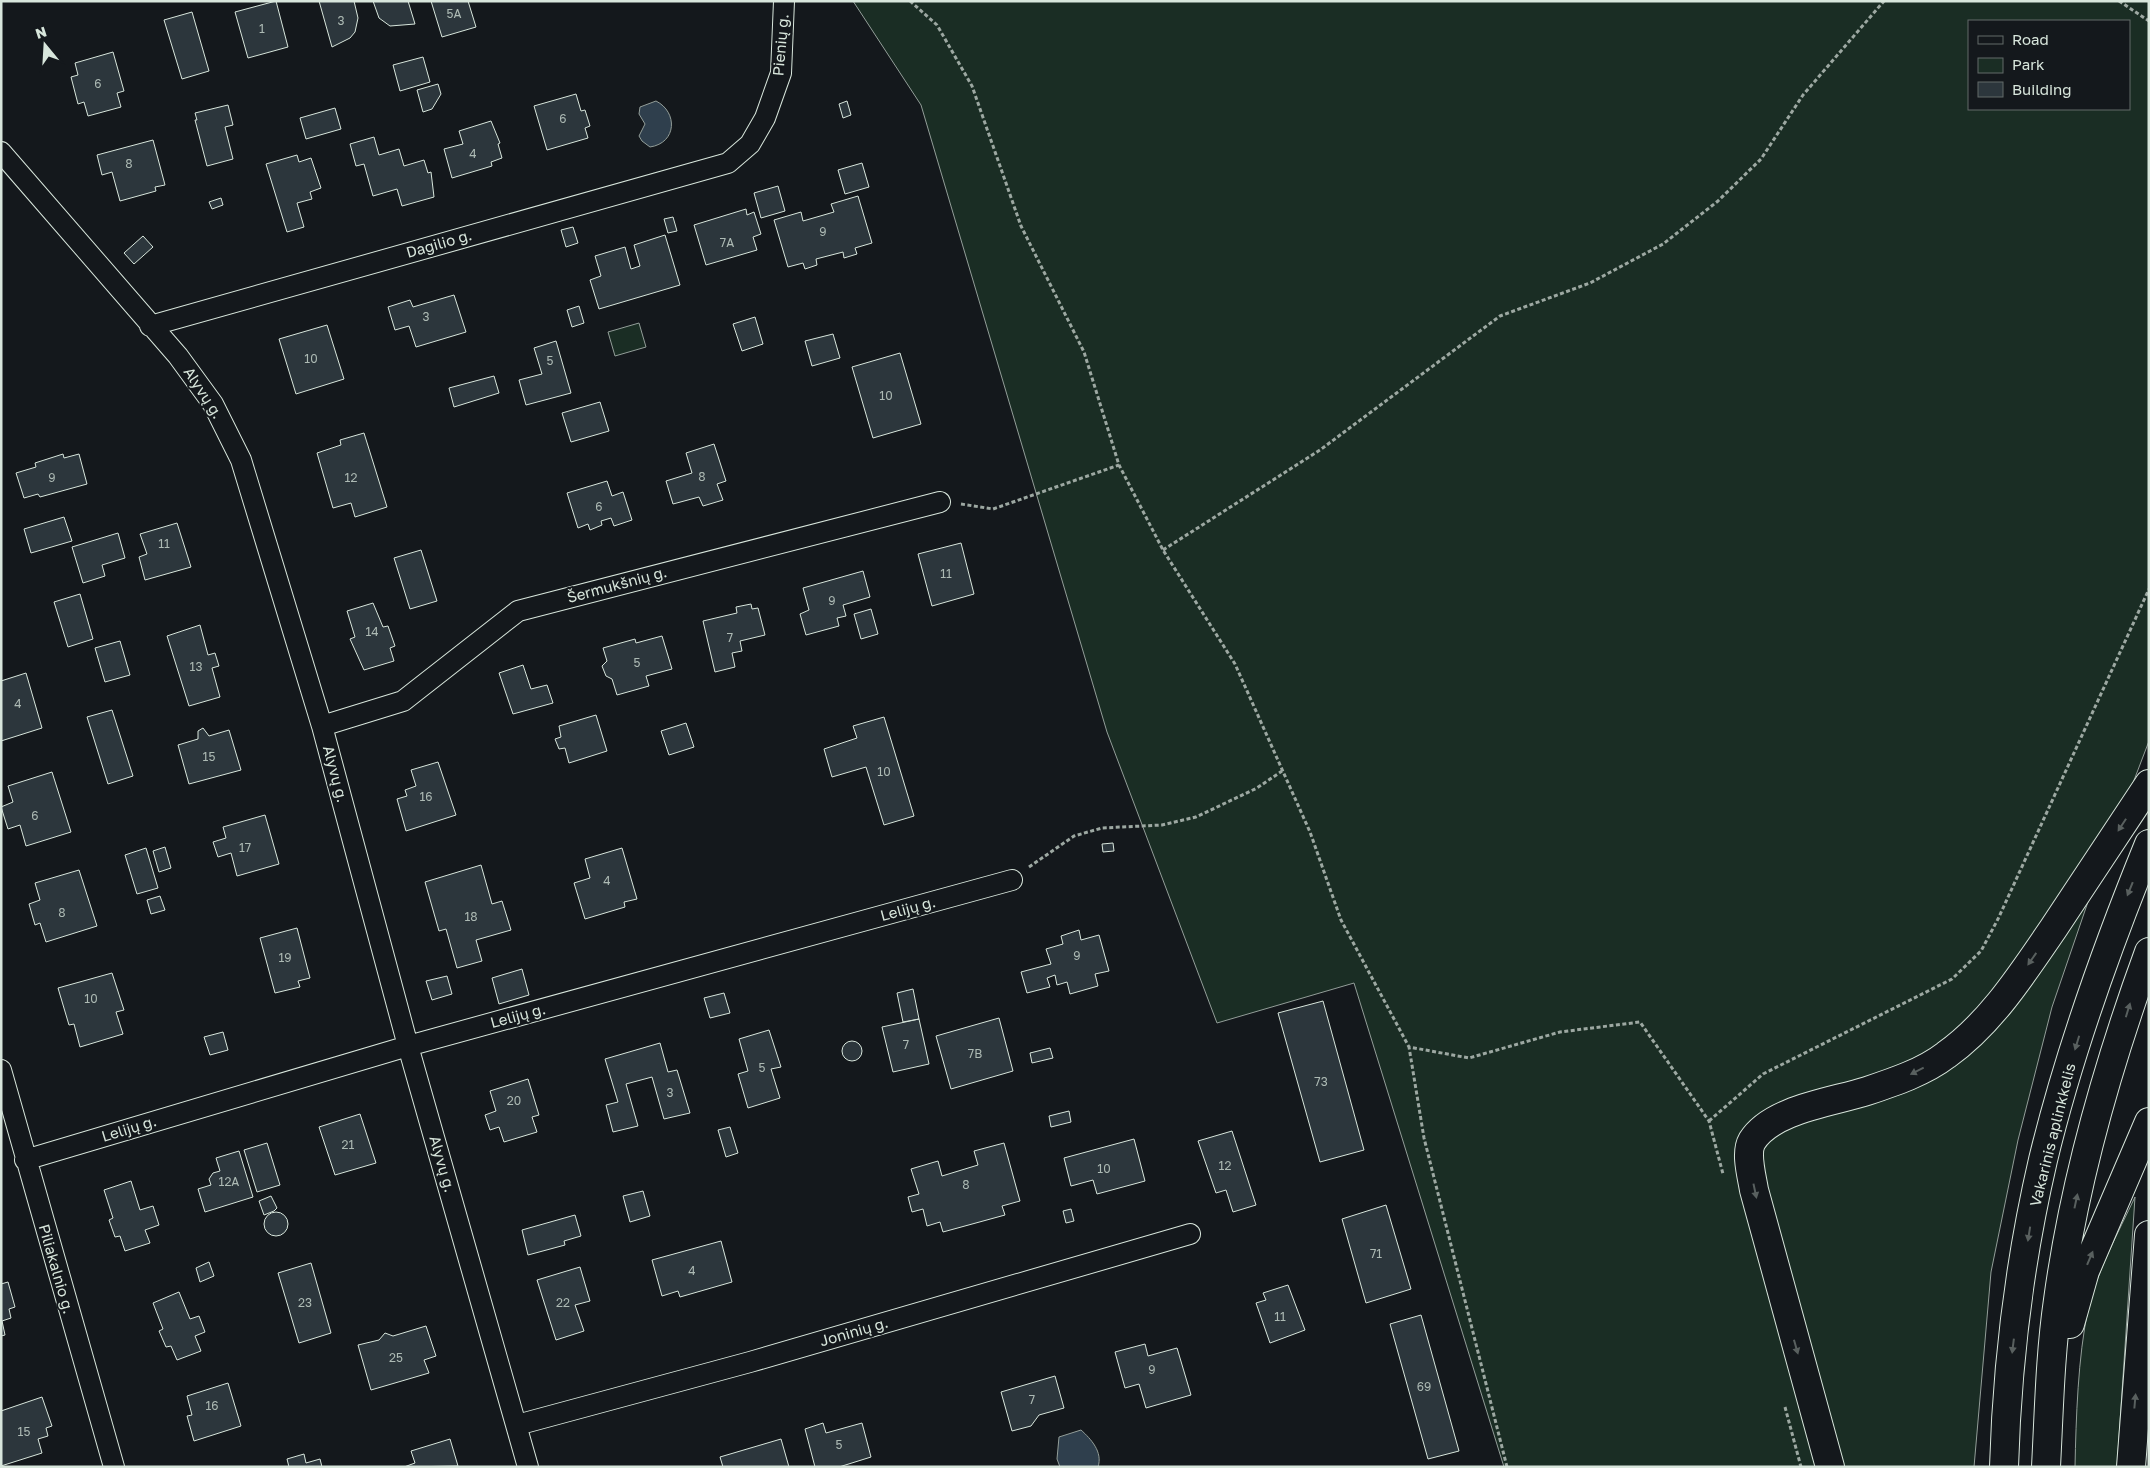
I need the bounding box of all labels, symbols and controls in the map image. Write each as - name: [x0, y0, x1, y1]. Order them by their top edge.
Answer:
- house number: 5A: [446, 6, 462, 21]
- house number: 3: [337, 13, 345, 28]
- street label: Pienių g.: [768, 13, 792, 77]
- north arrow: [20, 20, 70, 70]
- legend: [1968, 20, 2130, 110]
- house number: 1: [259, 21, 265, 36]
- text: N: [33, 22, 49, 42]
- text: Road: [2012, 30, 2049, 48]
- text: Park: [2012, 55, 2045, 73]
- house number: 6: [94, 76, 102, 91]
- text: Building: [2012, 80, 2072, 98]
- house number: 6: [559, 111, 567, 126]
- house number: 4: [469, 146, 477, 161]
- house number: 8: [125, 156, 133, 171]
- house number: 9: [819, 224, 827, 239]
- street label: Dagilio g.: [404, 225, 474, 261]
- house number: 7A: [720, 235, 734, 250]
- house number: 3: [422, 309, 430, 324]
- house number: 10: [304, 351, 318, 366]
- house number: 5: [547, 353, 554, 368]
- street label: Alyvų g.: [180, 363, 227, 422]
- house number: 10: [879, 388, 893, 403]
- house number: 8: [698, 469, 706, 484]
- house number: 9: [48, 470, 56, 485]
- house number: 12: [345, 470, 357, 485]
- house number: 6: [595, 499, 603, 514]
- house number: 11: [158, 536, 170, 551]
- street label: Šermukšnių g.: [565, 562, 669, 606]
- house number: 11: [940, 566, 952, 581]
- house number: 9: [828, 593, 836, 608]
- house number: 14: [365, 624, 379, 639]
- house number: 7: [727, 630, 733, 645]
- house number: 5: [634, 655, 641, 670]
- house number: 13: [190, 659, 202, 674]
- house number: 4: [14, 696, 22, 711]
- street label: Alyvų g.: [320, 743, 352, 804]
- house number: 15: [203, 749, 215, 764]
- house number: 10: [877, 764, 891, 779]
- house number: 16: [419, 789, 433, 804]
- house number: 6: [31, 808, 39, 823]
- one-way arrow: [2117, 818, 2127, 831]
- house number: 17: [239, 840, 251, 855]
- house number: 4: [603, 873, 611, 888]
- one-way arrow: [2126, 882, 2134, 897]
- street label: Lelijų g.: [878, 892, 937, 924]
- house number: 8: [58, 905, 66, 920]
- house number: 18: [464, 909, 478, 924]
- house number: 9: [1073, 948, 1081, 963]
- house number: 19: [278, 950, 292, 965]
- one-way arrow: [2027, 953, 2037, 966]
- house number: 10: [84, 991, 98, 1006]
- street label: Lelijų g.: [488, 999, 547, 1031]
- one-way arrow: [2125, 1003, 2133, 1018]
- one-way arrow: [2072, 1035, 2080, 1050]
- house number: 7: [903, 1037, 909, 1052]
- house number: 7B: [968, 1046, 982, 1061]
- house number: 5: [759, 1060, 766, 1075]
- street label: Vakarinis aplinkkelis: [2026, 1061, 2079, 1208]
- one-way arrow: [1910, 1067, 1924, 1075]
- house number: 73: [1314, 1074, 1328, 1089]
- house number: 3: [666, 1085, 674, 1100]
- house number: 20: [507, 1093, 521, 1108]
- street label: Lelijų g.: [99, 1111, 158, 1145]
- street label: Alyvų g.: [426, 1133, 460, 1194]
- house number: 21: [342, 1137, 355, 1152]
- house number: 12: [1219, 1158, 1231, 1173]
- house number: 10: [1097, 1161, 1111, 1176]
- house number: 12A: [219, 1174, 239, 1189]
- house number: 8: [962, 1177, 970, 1192]
- one-way arrow: [1751, 1183, 1759, 1198]
- one-way arrow: [2073, 1192, 2081, 1208]
- street label: Piliakalnio g.: [36, 1222, 78, 1316]
- one-way arrow: [2025, 1227, 2033, 1243]
- house number: 71: [1370, 1246, 1382, 1261]
- one-way arrow: [2086, 1251, 2094, 1265]
- house number: 4: [688, 1263, 696, 1278]
- house number: 23: [298, 1295, 312, 1310]
- house number: 22: [556, 1295, 570, 1310]
- house number: 11: [1274, 1309, 1286, 1324]
- street label: Joninių g.: [817, 1313, 890, 1349]
- one-way arrow: [2009, 1338, 2017, 1354]
- one-way arrow: [1793, 1339, 1801, 1354]
- house number: 25: [389, 1350, 403, 1365]
- house number: 9: [1148, 1362, 1156, 1377]
- house number: 69: [1417, 1379, 1431, 1394]
- house number: 7: [1029, 1392, 1035, 1407]
- one-way arrow: [2131, 1393, 2139, 1409]
- house number: 16: [205, 1398, 219, 1413]
- house number: 15: [18, 1424, 30, 1439]
- house number: 5: [836, 1437, 843, 1452]

